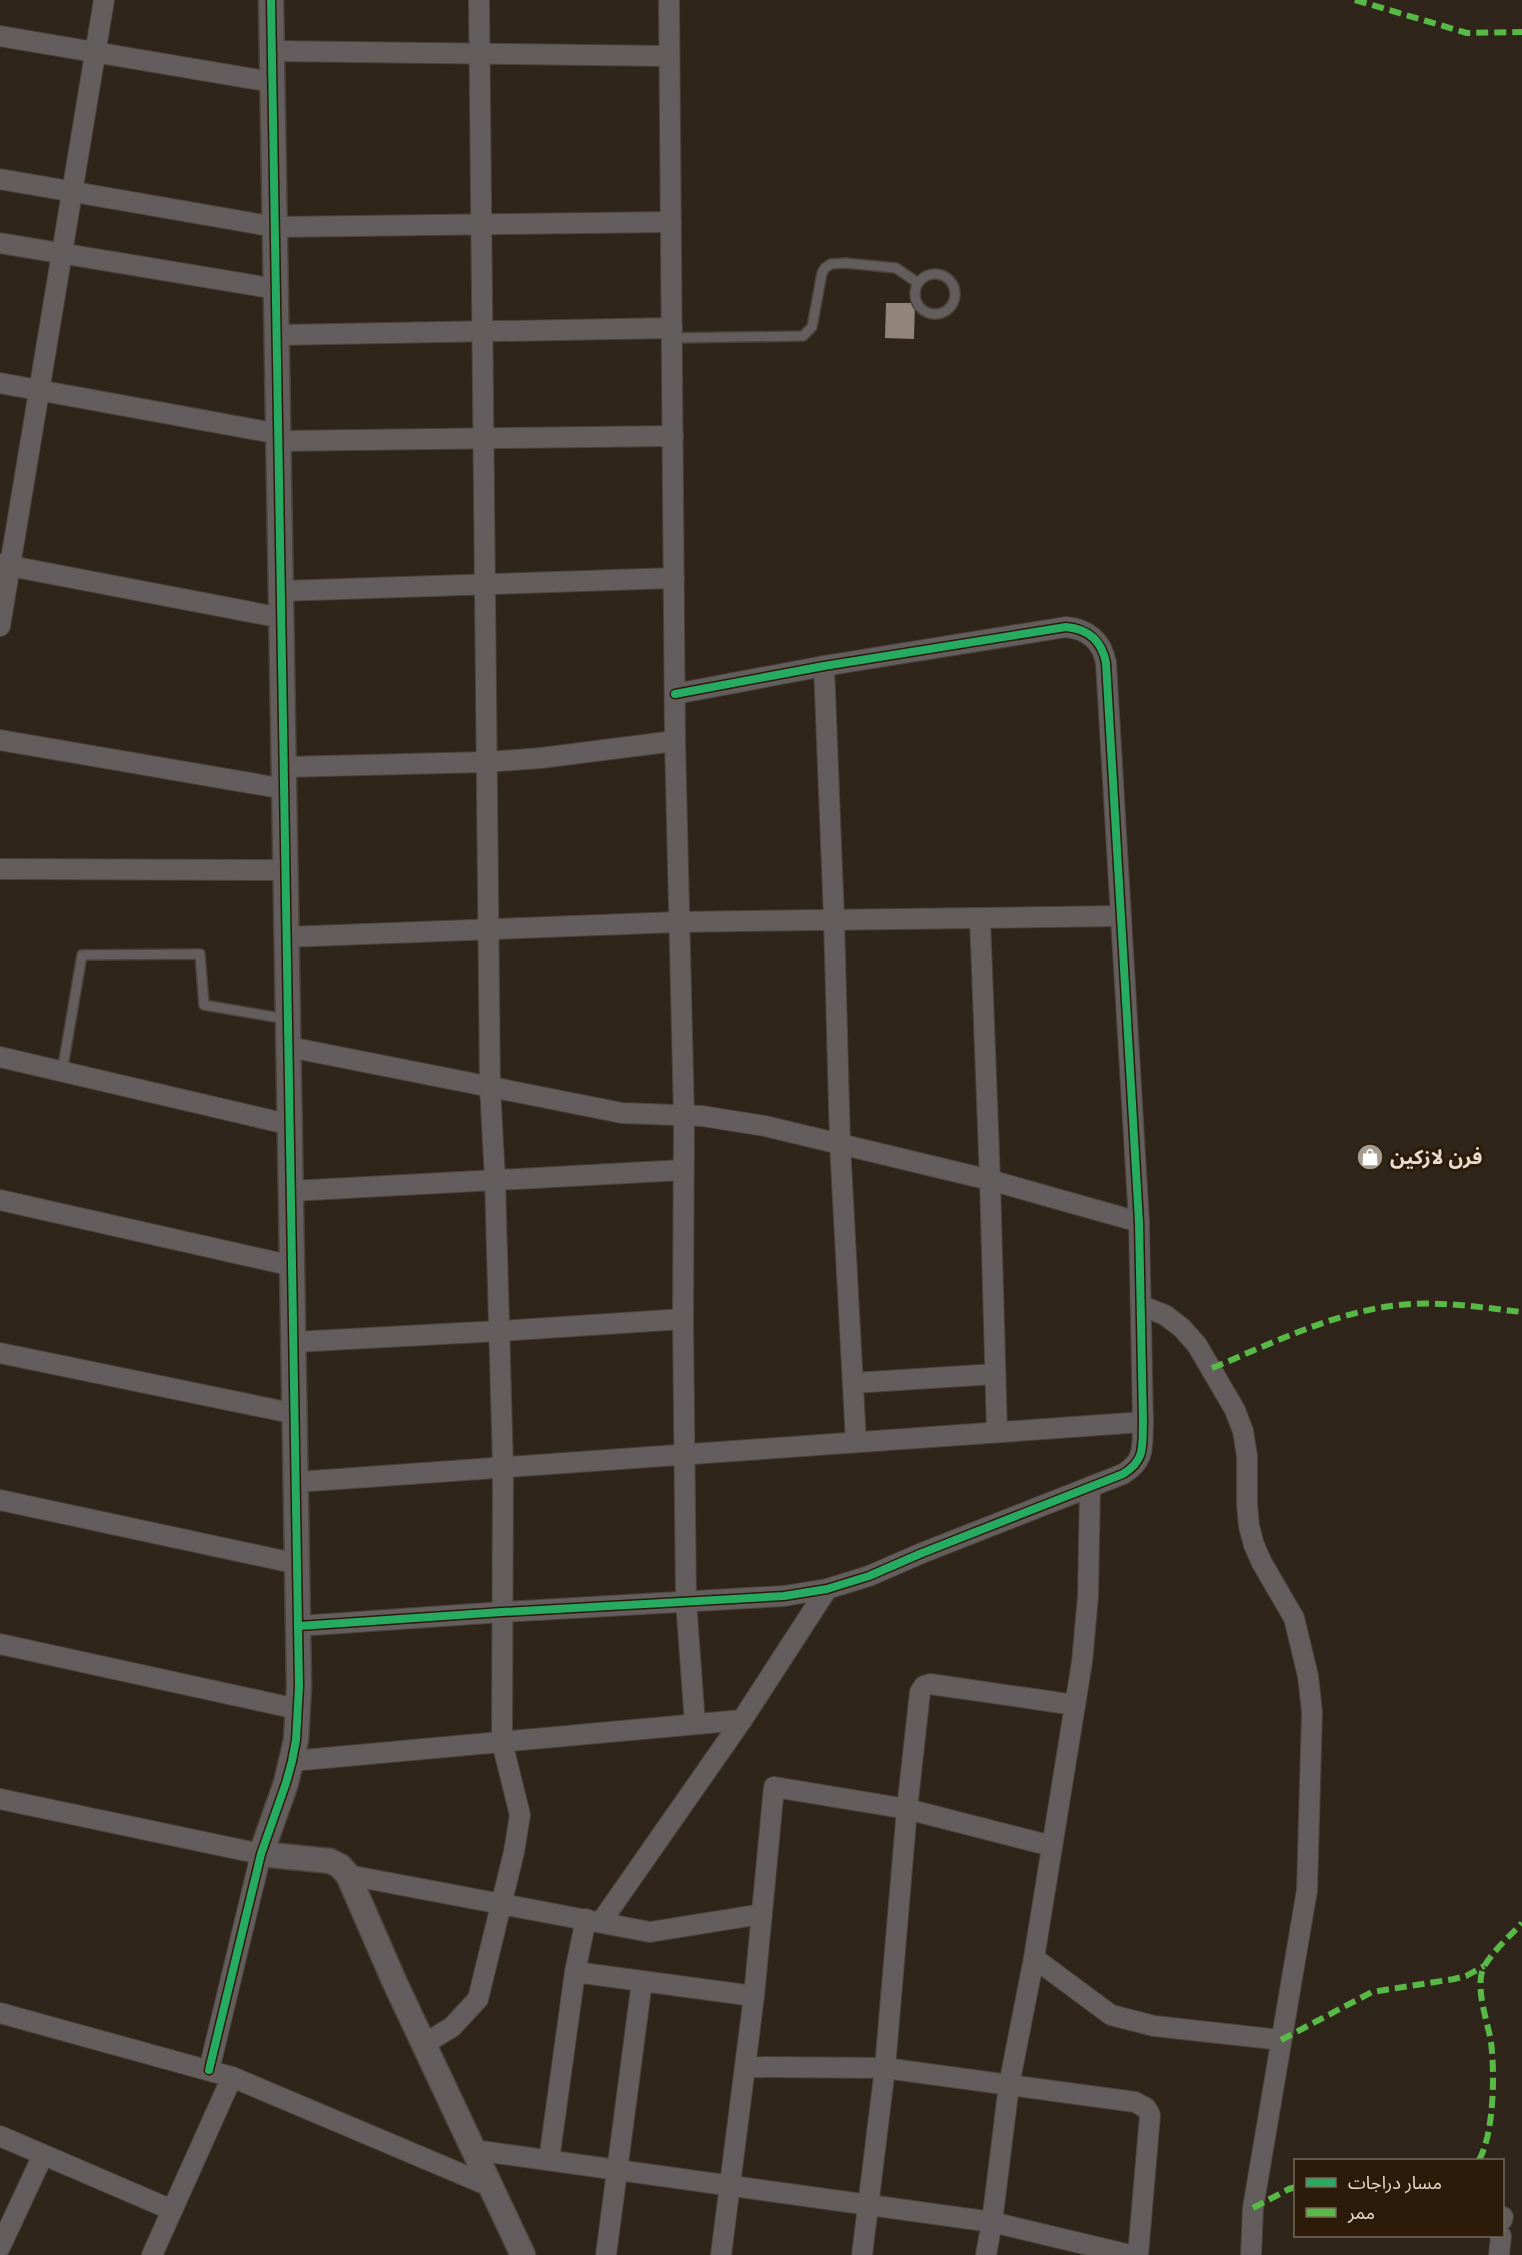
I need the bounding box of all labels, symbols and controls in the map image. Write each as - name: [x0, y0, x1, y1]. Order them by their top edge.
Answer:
- shop icon: فرن لازكين: [1355, 1142, 1385, 1172]
- place label: فرن لازكين: [1390, 1146, 1482, 1169]
- legend: [1294, 2159, 1504, 2237]
- text: مسار دراجات: [1348, 2173, 1442, 2194]
- text: ممر: [1347, 2203, 1375, 2224]

